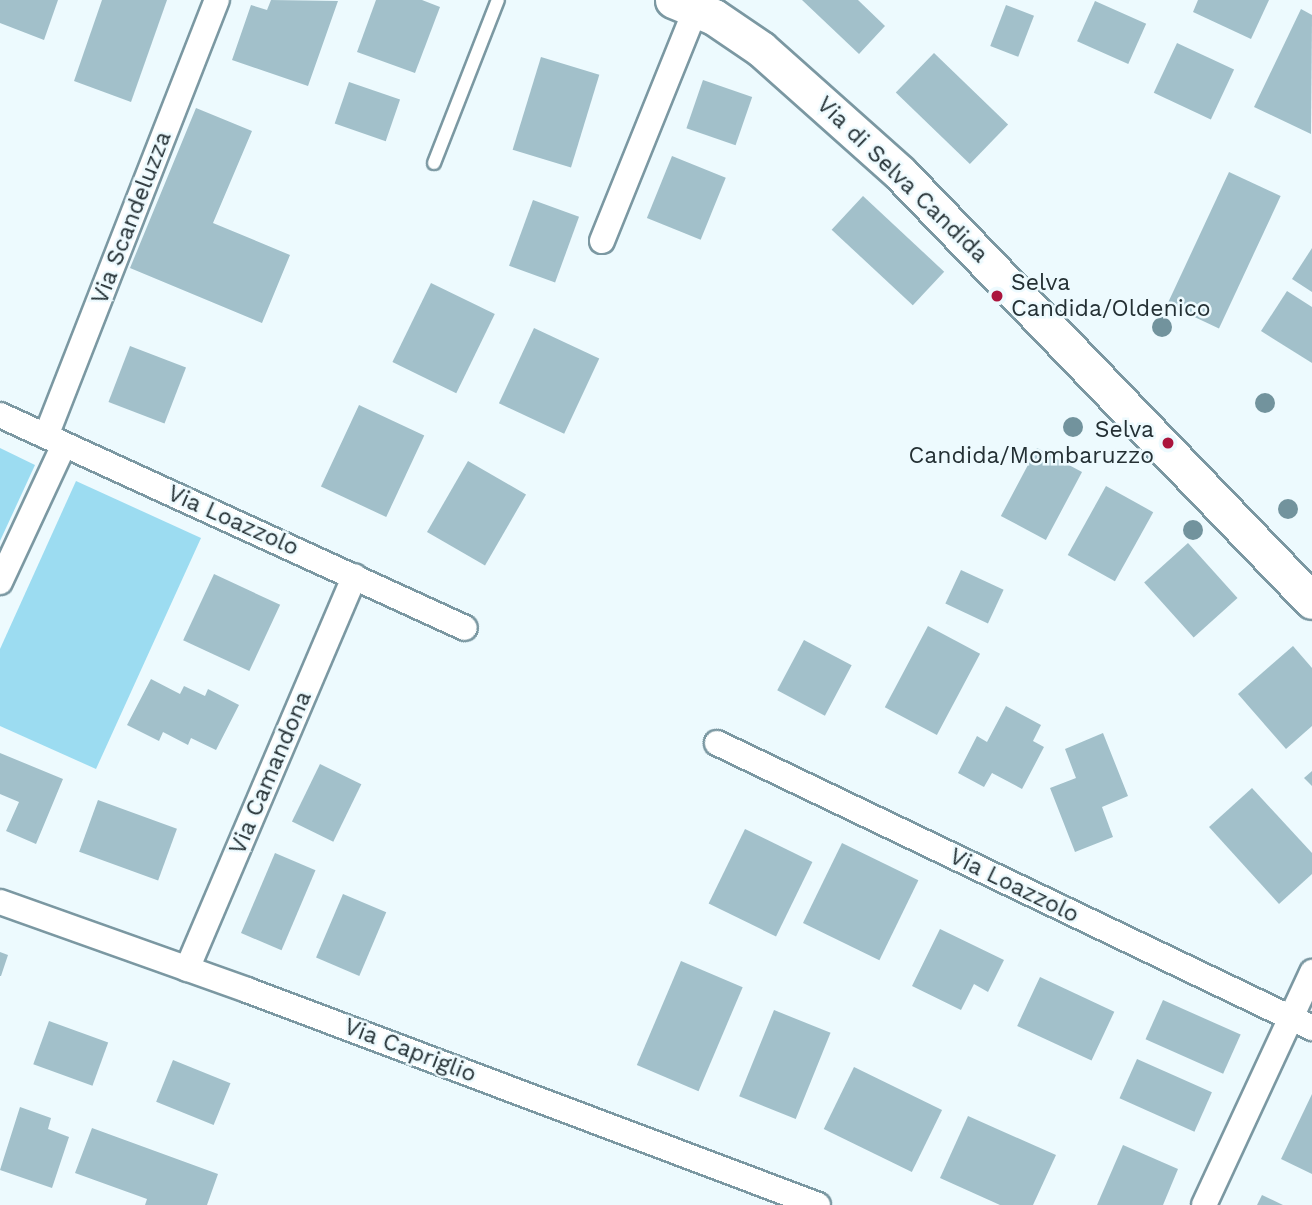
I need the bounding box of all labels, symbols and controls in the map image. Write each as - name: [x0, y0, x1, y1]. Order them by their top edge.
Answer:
- street label: Via di Selva Candida: [810, 91, 994, 269]
- street label: Via Scandeluzza: [86, 128, 178, 308]
- place label: Selva Candida/Oldenico: [1011, 269, 1211, 323]
- marker: Selva Candida/Oldenico: [989, 288, 1005, 304]
- place label: Selva Candida/Mombaruzzo: [909, 416, 1154, 470]
- marker: Selva Candida/Mombaruzzo: [1160, 435, 1176, 451]
- street label: Via Loazzolo: [163, 480, 303, 562]
- street label: Via Camandona: [224, 687, 318, 859]
- street label: Via Loazzolo: [945, 843, 1083, 929]
- street label: Via Capriglio: [340, 1013, 480, 1089]

